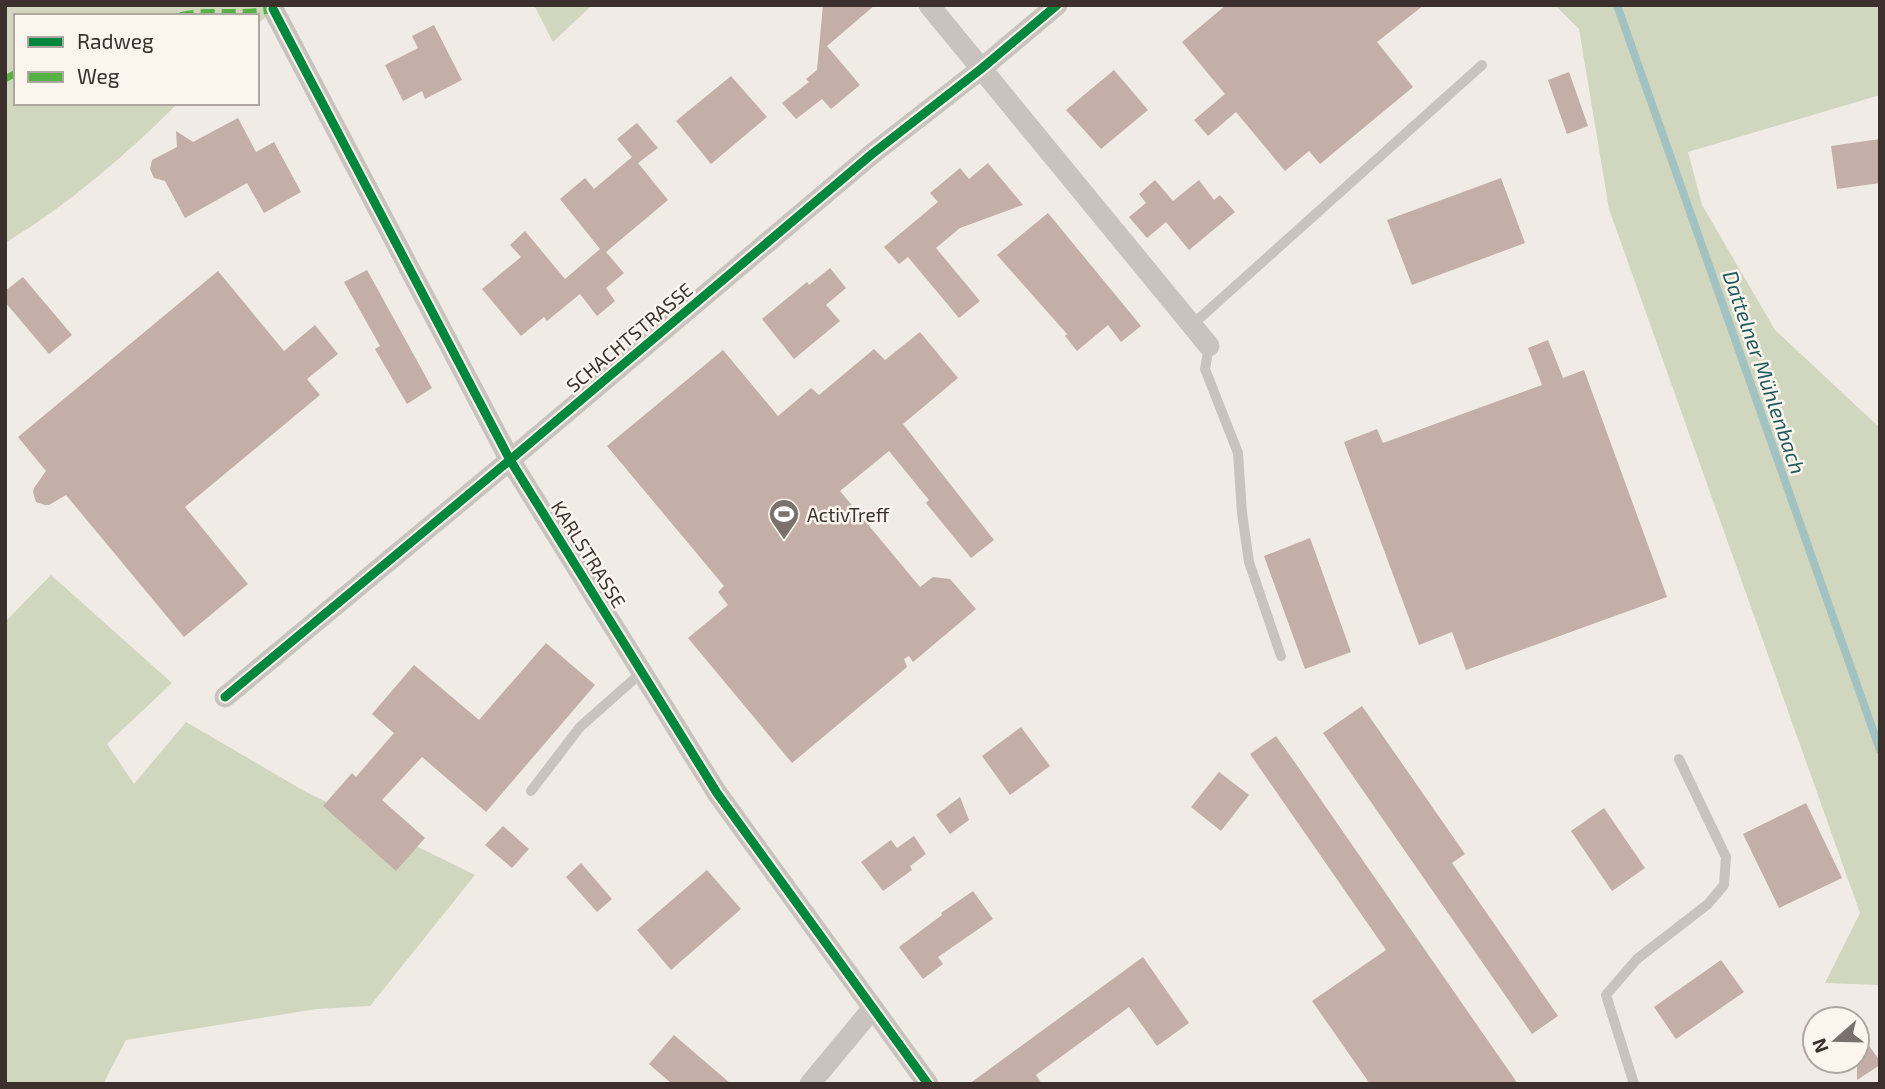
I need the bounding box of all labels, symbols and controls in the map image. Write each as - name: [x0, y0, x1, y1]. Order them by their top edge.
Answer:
- legend: [14, 14, 259, 105]
- text: Radweg: [77, 28, 154, 53]
- text: Weg: [77, 63, 120, 88]
- water label: Dattelner Mühlenbach: [1718, 267, 1812, 477]
- street label: SCHACHTSTRASSE: [561, 278, 697, 396]
- street label: KARLSTRASSE: [547, 496, 631, 612]
- sports icon: ActivTreff: [767, 497, 801, 541]
- place label: ActivTreff: [807, 503, 890, 526]
- north arrow: [1801, 1005, 1871, 1075]
- text: N: [1806, 1036, 1833, 1056]

